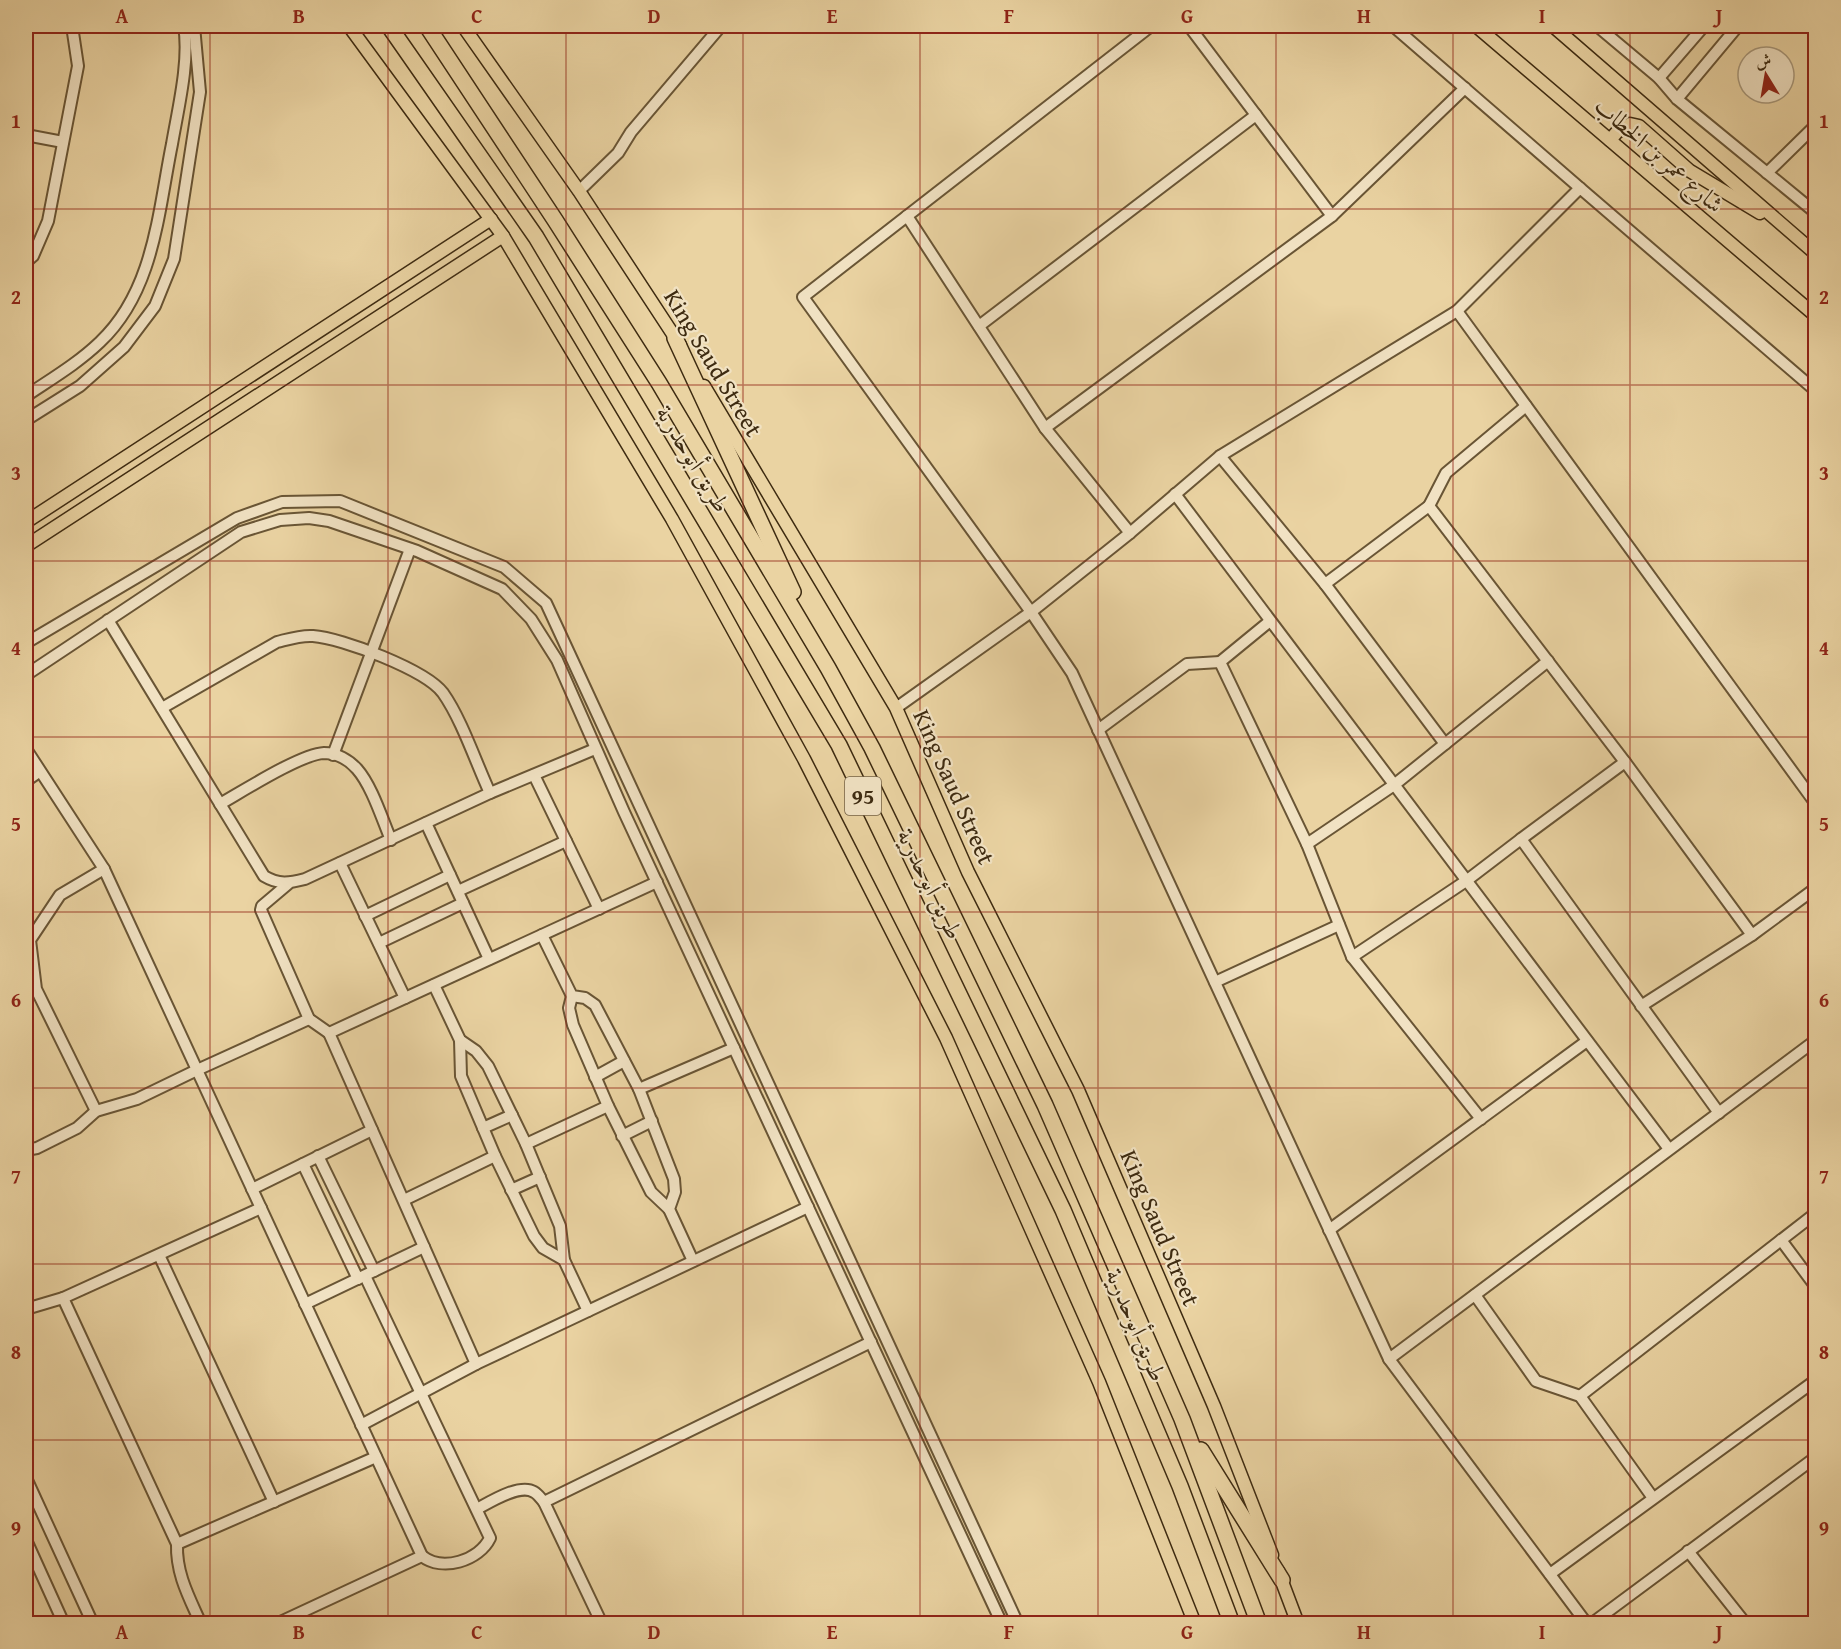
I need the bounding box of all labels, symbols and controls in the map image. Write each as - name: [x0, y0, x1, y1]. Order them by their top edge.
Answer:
- text: A: [116, 1, 129, 30]
- text: B: [293, 1, 305, 30]
- text: C: [471, 1, 483, 30]
- text: D: [647, 1, 661, 30]
- text: E: [827, 1, 838, 30]
- text: F: [1004, 1, 1014, 30]
- text: G: [1181, 1, 1193, 30]
- text: H: [1357, 1, 1371, 30]
- text: I: [1539, 1, 1545, 30]
- text: J: [1713, 1, 1723, 30]
- north arrow: [1736, 45, 1796, 105]
- text: ش: [1753, 47, 1773, 74]
- street label: شارع عمر بن الخطاب: [1585, 88, 1732, 223]
- text: 1: [11, 106, 21, 135]
- text: 1: [1819, 106, 1829, 135]
- text: 2: [11, 282, 21, 311]
- street label: King Saud Street: [656, 282, 772, 444]
- text: 2: [1819, 282, 1829, 311]
- street label: طريق أبوحدرية: [648, 398, 739, 519]
- text: 3: [11, 458, 21, 487]
- text: 3: [1819, 458, 1829, 487]
- text: 4: [11, 633, 21, 662]
- text: 4: [1819, 633, 1829, 662]
- street label: King Saud Street: [905, 704, 1005, 870]
- road number: 95: [845, 777, 881, 815]
- text: 5: [11, 809, 21, 838]
- text: 5: [1819, 809, 1829, 838]
- street label: طريق أبوحدرية: [888, 822, 972, 945]
- text: 6: [11, 985, 21, 1014]
- text: 6: [1819, 985, 1829, 1014]
- street label: King Saud Street: [1112, 1144, 1209, 1312]
- text: 7: [11, 1161, 21, 1190]
- text: 7: [1819, 1161, 1829, 1190]
- street label: طريق أبوحدرية: [1097, 1263, 1176, 1387]
- text: 8: [11, 1337, 21, 1366]
- text: 8: [1819, 1337, 1829, 1366]
- text: 9: [11, 1513, 21, 1542]
- text: 9: [1819, 1513, 1829, 1542]
- text: A: [116, 1617, 129, 1646]
- text: B: [293, 1617, 305, 1646]
- text: C: [471, 1617, 483, 1646]
- text: D: [647, 1617, 661, 1646]
- text: E: [827, 1617, 838, 1646]
- text: F: [1004, 1617, 1014, 1646]
- text: G: [1181, 1617, 1193, 1646]
- text: H: [1357, 1617, 1371, 1646]
- text: I: [1539, 1617, 1545, 1646]
- text: J: [1713, 1617, 1723, 1646]

